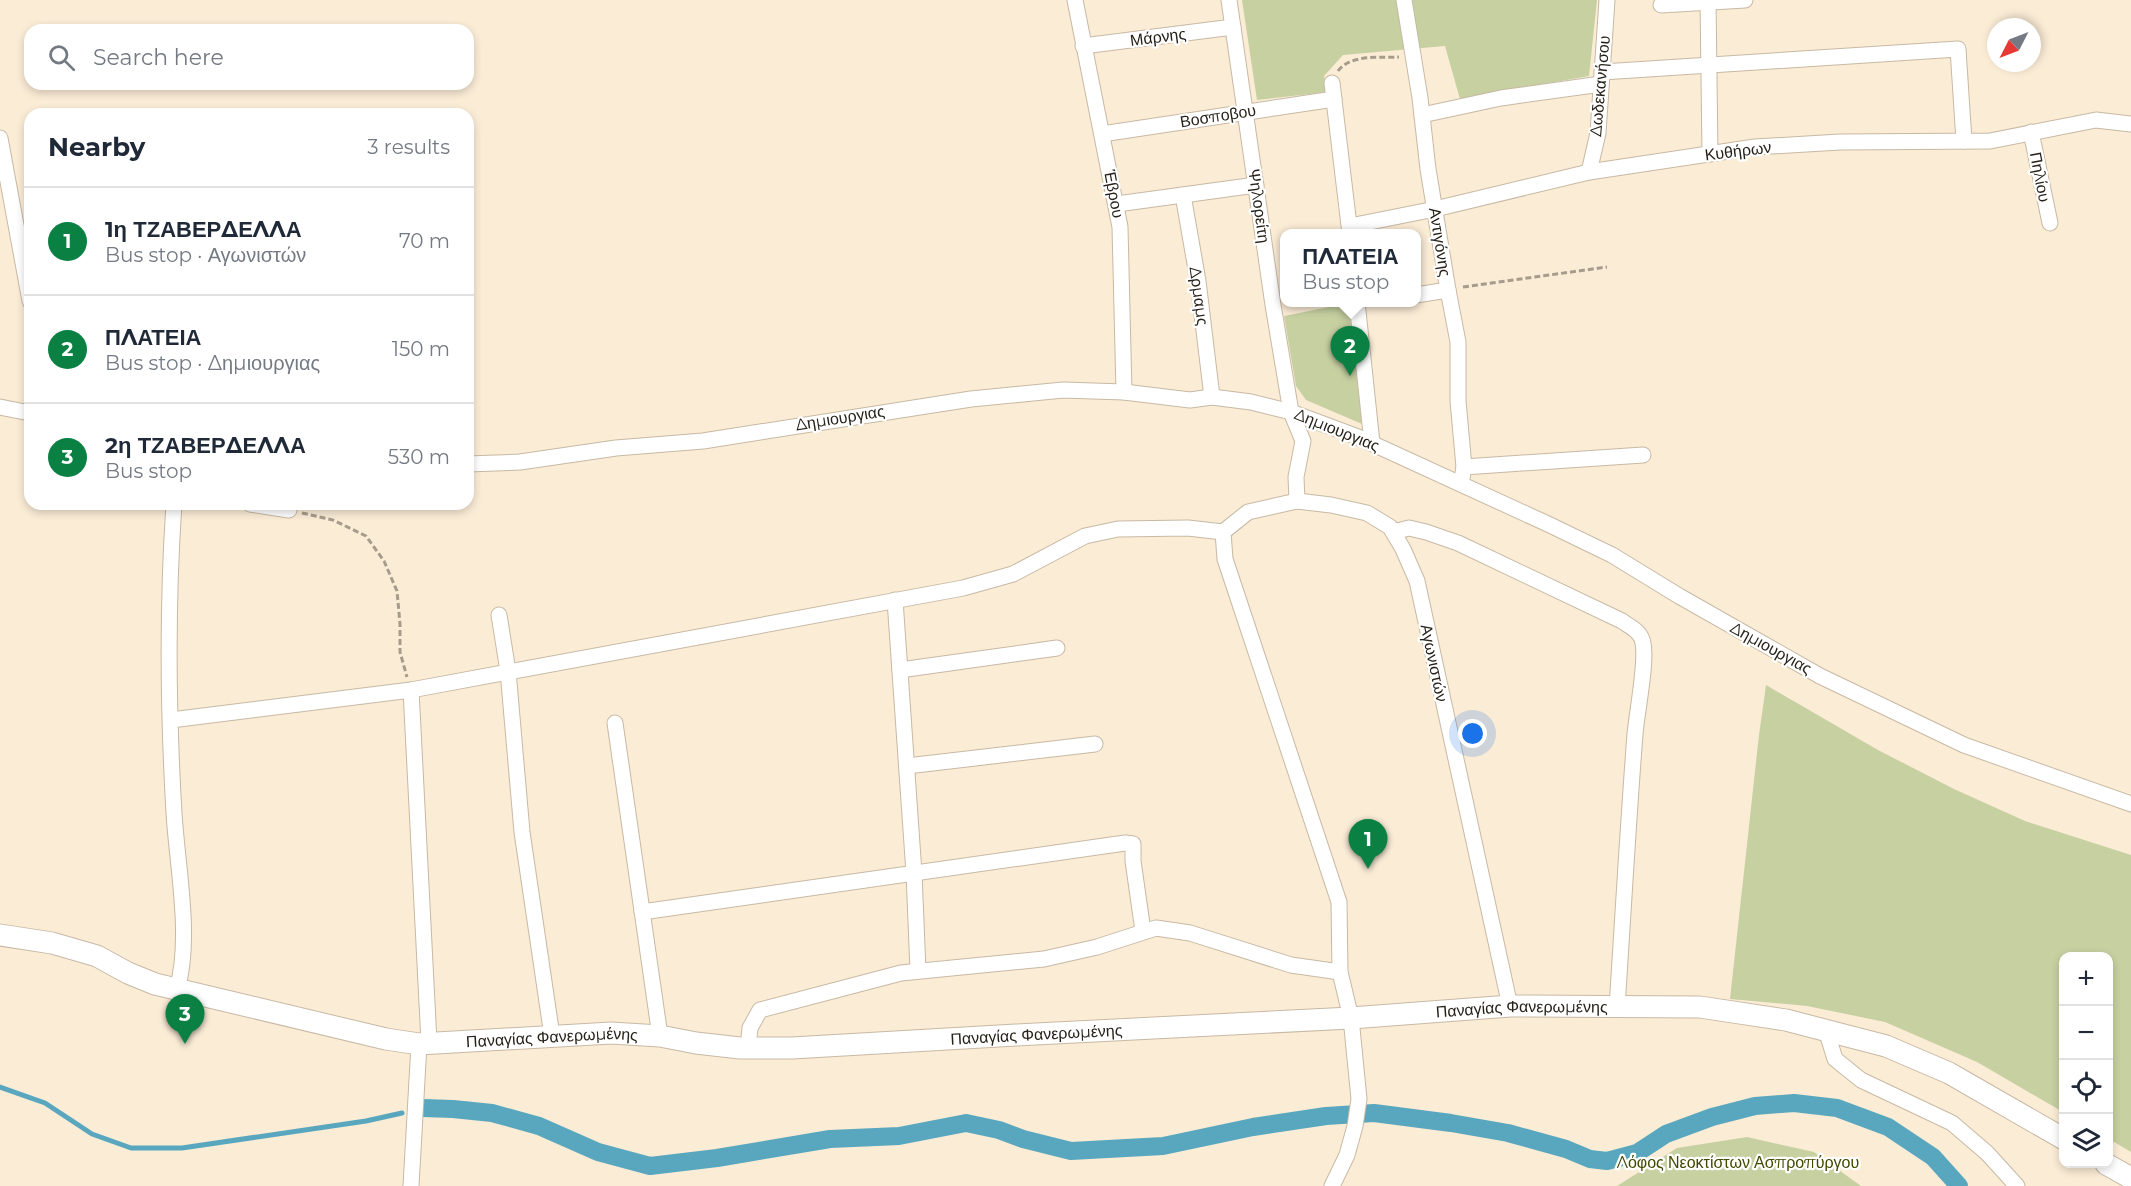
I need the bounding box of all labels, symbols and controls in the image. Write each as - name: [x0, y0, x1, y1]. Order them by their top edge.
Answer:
- north arrow: [1987, 18, 2041, 72]
- search box: [24, 24, 474, 90]
- street label: Μάρνης: [1129, 24, 1187, 50]
- street label: Δωδεκανήσου: [1586, 35, 1614, 137]
- icon: search: [45, 41, 78, 74]
- text: Search here: [93, 44, 224, 71]
- street label: Βοσποβου: [1179, 101, 1257, 131]
- text: Nearby: [48, 131, 145, 163]
- text: 3 results: [367, 135, 450, 159]
- street label: Κυθήρων: [1704, 137, 1772, 165]
- street label: Πηλίου: [2026, 150, 2054, 204]
- street label: Έβρου: [1100, 167, 1128, 220]
- street label: Ψηλορείτη: [1244, 168, 1274, 244]
- street label: Αντιγόνης: [1425, 206, 1455, 278]
- text: 1η ΤΖΑΒΕΡΔΕΛΛΑ: [105, 216, 302, 243]
- text: 1: [64, 229, 71, 253]
- text: 70 m: [399, 229, 450, 253]
- popup: [1280, 229, 1421, 307]
- text: Bus stop · Αγωνιστών: [105, 243, 306, 267]
- text: ΠΛΑΤΕΙΑ: [1302, 243, 1399, 270]
- street label: Δρμαμς: [1185, 265, 1213, 327]
- text: Bus stop: [1302, 270, 1389, 294]
- text: ΠΛΑΤΕΙΑ: [105, 324, 201, 351]
- pin: 2: [1330, 326, 1370, 376]
- text: 2: [62, 337, 73, 361]
- text: 150 m: [392, 337, 450, 361]
- text: Bus stop · Δημιουργιας: [105, 351, 320, 375]
- street label: Δημιουργιας: [794, 402, 886, 434]
- street label: Δημιουργιας: [1292, 404, 1383, 456]
- text: 2η ΤΖΑΒΕΡΔΕΛΛΑ: [105, 432, 306, 459]
- text: 3: [62, 445, 73, 469]
- text: 530 m: [388, 445, 450, 469]
- text: Bus stop: [105, 459, 192, 483]
- street label: Δημιουργιας: [1727, 618, 1815, 678]
- street label: Αγωνιστών: [1417, 622, 1451, 704]
- your location: [1458, 719, 1487, 748]
- pin: 1: [1348, 820, 1388, 869]
- map controls: [2059, 952, 2113, 1168]
- button: +: [2059, 952, 2113, 1006]
- pin: 3: [166, 994, 204, 1044]
- street label: Παναγίας Φανερωμένης: [1435, 996, 1608, 1021]
- button: −: [2059, 1006, 2113, 1060]
- street label: Παναγίας Φανερωμένης: [950, 1020, 1123, 1048]
- street label: Παναγίας Φανερωμένης: [465, 1023, 639, 1051]
- button: locate: [2059, 1060, 2113, 1114]
- button: layers: [2059, 1114, 2113, 1168]
- park label: Λόφος Νεοκτίστων Ασπροπύργου: [1617, 1153, 1859, 1172]

